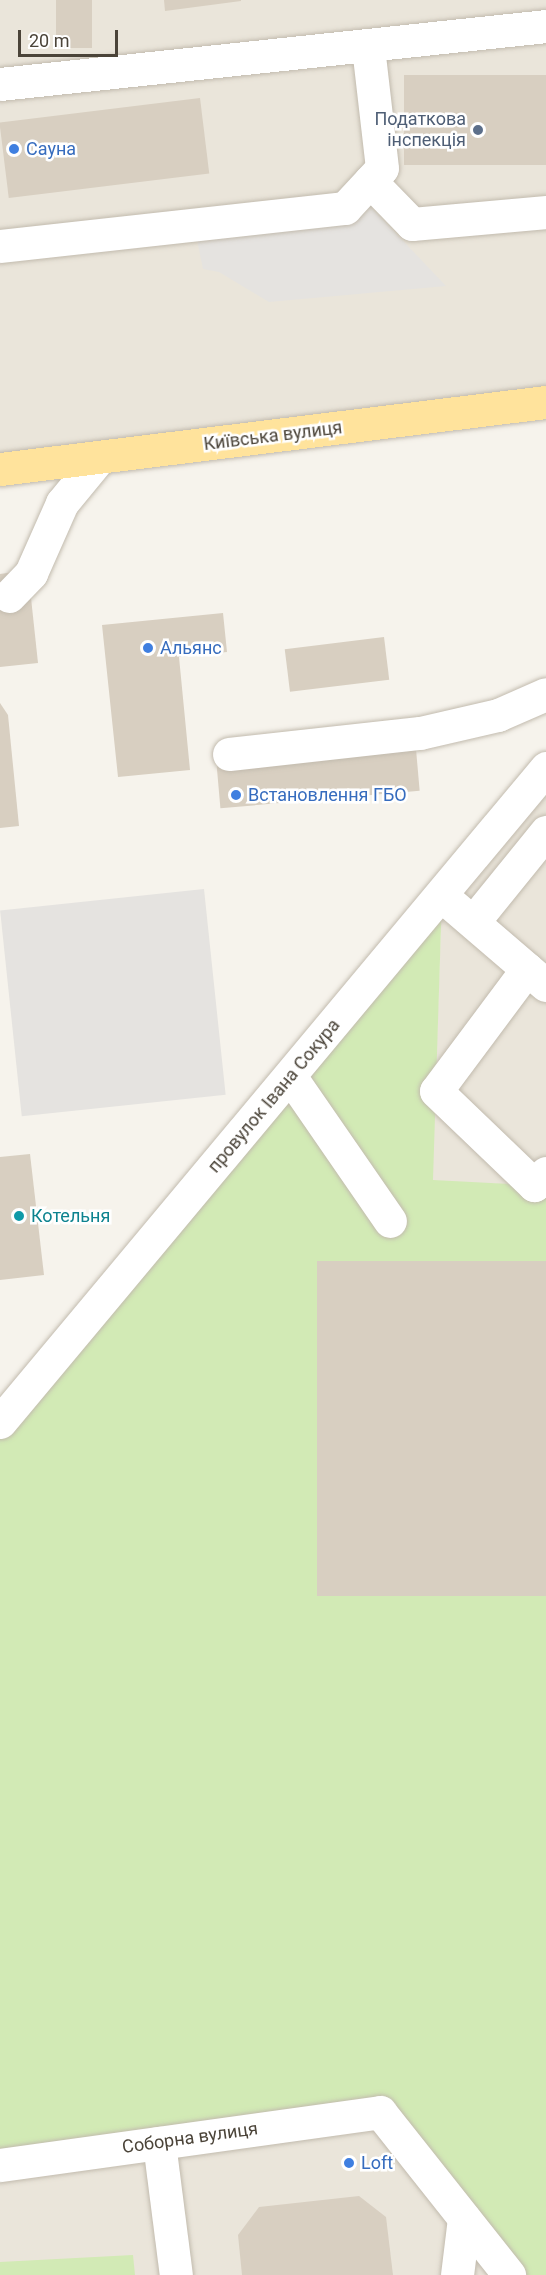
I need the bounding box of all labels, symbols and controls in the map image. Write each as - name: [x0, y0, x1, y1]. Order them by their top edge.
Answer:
- scale bar: [21, 18, 122, 56]
- text: 20 m: [29, 30, 69, 51]
- place label: Податкова інспекція: [374, 109, 466, 152]
- marker: Податкова інспекція: [471, 123, 485, 137]
- place label: Сауна: [26, 138, 76, 160]
- marker: Сауна: [7, 142, 21, 156]
- street label: Київська вулиця: [202, 417, 344, 455]
- place label: Альянс: [160, 637, 222, 659]
- marker: Альянс: [141, 641, 155, 655]
- place label: Встановлення ГБО: [248, 784, 407, 806]
- marker: Встановлення ГБО: [229, 788, 243, 802]
- street label: провулок Івана Сокура: [203, 1015, 345, 1177]
- place label: Котельня: [31, 1205, 110, 1227]
- marker: Котельня: [12, 1209, 26, 1223]
- street label: Соборна вулиця: [121, 2118, 259, 2158]
- place label: Loft: [361, 2152, 393, 2174]
- marker: Loft: [342, 2156, 356, 2170]

